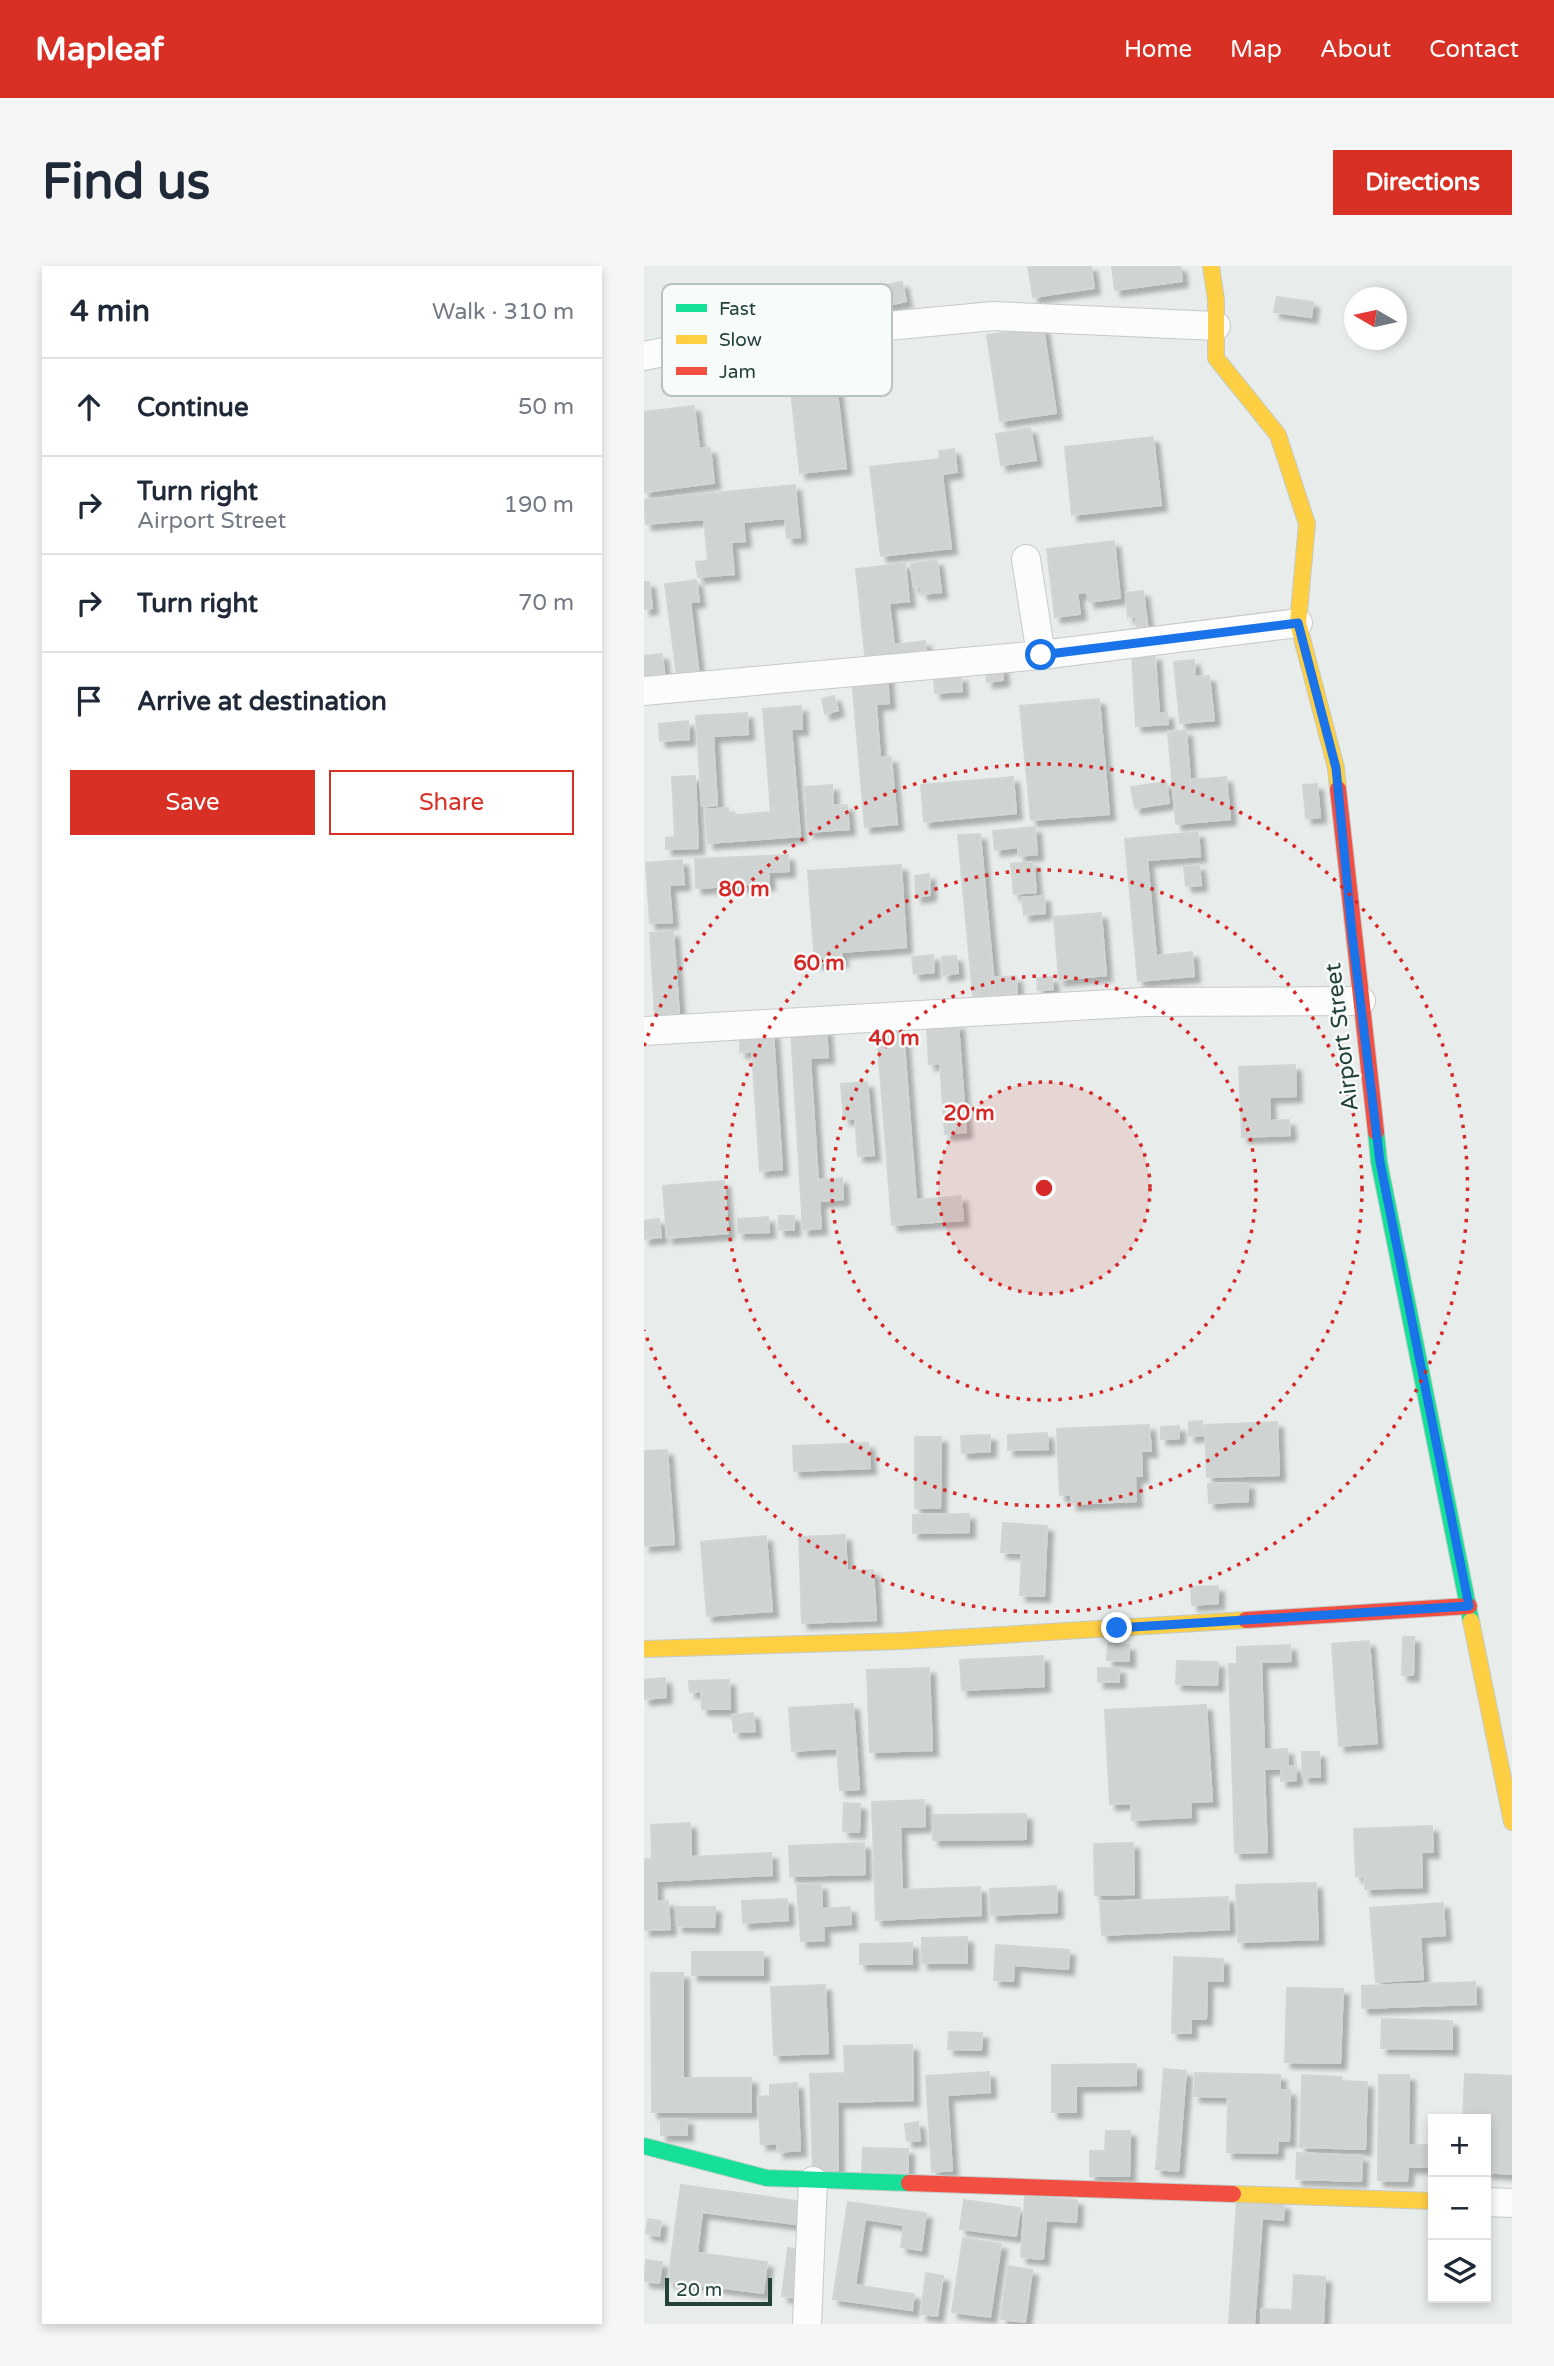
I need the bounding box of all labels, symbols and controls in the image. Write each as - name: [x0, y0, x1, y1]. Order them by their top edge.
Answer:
- text: Mapleaf: [35, 30, 164, 69]
- text: Home: [1124, 35, 1192, 64]
- text: Map: [1230, 35, 1282, 64]
- text: About: [1320, 35, 1391, 64]
- text: Contact: [1429, 35, 1519, 64]
- button: Directions: [1333, 150, 1512, 215]
- text: Find us: [42, 153, 210, 212]
- legend: [662, 284, 892, 396]
- north arrow: [1344, 287, 1407, 350]
- text: 4 min: [70, 293, 150, 330]
- text: Walk · 310 m: [432, 298, 574, 326]
- text: Fast: [719, 298, 756, 320]
- text: Slow: [719, 329, 762, 351]
- text: Jam: [719, 361, 756, 383]
- icon: ahead: [70, 388, 108, 426]
- text: Continue: [137, 392, 249, 423]
- text: 50 m: [518, 393, 574, 421]
- text: Turn right: [137, 476, 258, 507]
- icon: right: [70, 486, 108, 524]
- text: 190 m: [504, 491, 574, 519]
- text: Airport Street: [137, 507, 286, 535]
- icon: right: [70, 584, 108, 622]
- text: Turn right: [137, 588, 258, 619]
- text: 70 m: [518, 589, 574, 617]
- route start: [1025, 639, 1056, 670]
- icon: arrive: [70, 682, 108, 720]
- text: Arrive at destination: [137, 686, 387, 717]
- button: Save: [70, 770, 315, 835]
- button: Share: [329, 770, 574, 835]
- text: 80 m: [718, 877, 770, 902]
- text: 60 m: [793, 951, 845, 976]
- street label: Airport Street: [1319, 961, 1365, 1113]
- text: 40 m: [868, 1026, 920, 1051]
- text: 20 m: [943, 1101, 995, 1126]
- centre of rings: [1032, 1176, 1056, 1200]
- route end: [1101, 1612, 1132, 1643]
- map controls: [1428, 2114, 1491, 2303]
- button: +: [1428, 2114, 1491, 2177]
- button: −: [1428, 2177, 1491, 2240]
- button: layers: [1428, 2240, 1491, 2303]
- scale bar: [665, 2275, 772, 2307]
- text: 20 m: [676, 2279, 722, 2301]

